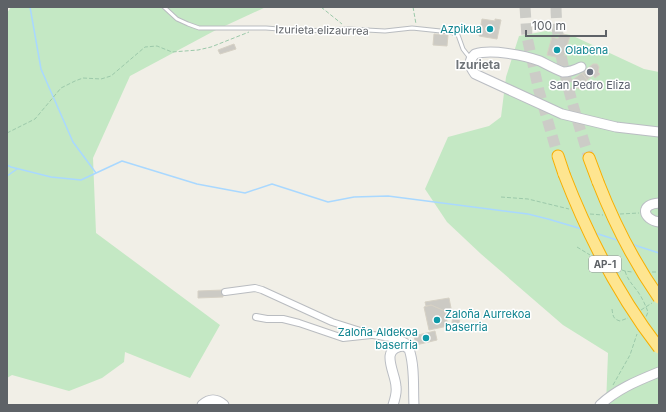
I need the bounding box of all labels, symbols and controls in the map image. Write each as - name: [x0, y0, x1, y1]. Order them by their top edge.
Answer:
- scale bar: [526, 12, 606, 38]
- text: 100 m: [532, 18, 566, 33]
- street label: Izurieta elizaurrea: [275, 22, 369, 38]
- place label: Azpikua: [440, 22, 482, 36]
- marker: Azpikua: [485, 24, 495, 34]
- place label: Olabena: [565, 43, 608, 57]
- marker: Olabena: [552, 45, 562, 55]
- district label: Izurieta: [456, 57, 500, 72]
- marker: San Pedro Eliza: [585, 67, 595, 77]
- place label: San Pedro Eliza: [550, 78, 630, 92]
- road number: AP-1: [589, 256, 621, 272]
- place label: Zaloña Aurrekoa baserria: [445, 307, 531, 334]
- marker: Zaloña Aurrekoa baserria: [432, 315, 442, 325]
- place label: Zaloña Aldekoa baserria: [338, 325, 418, 352]
- marker: Zaloña Aldekoa baserria: [421, 333, 431, 343]

